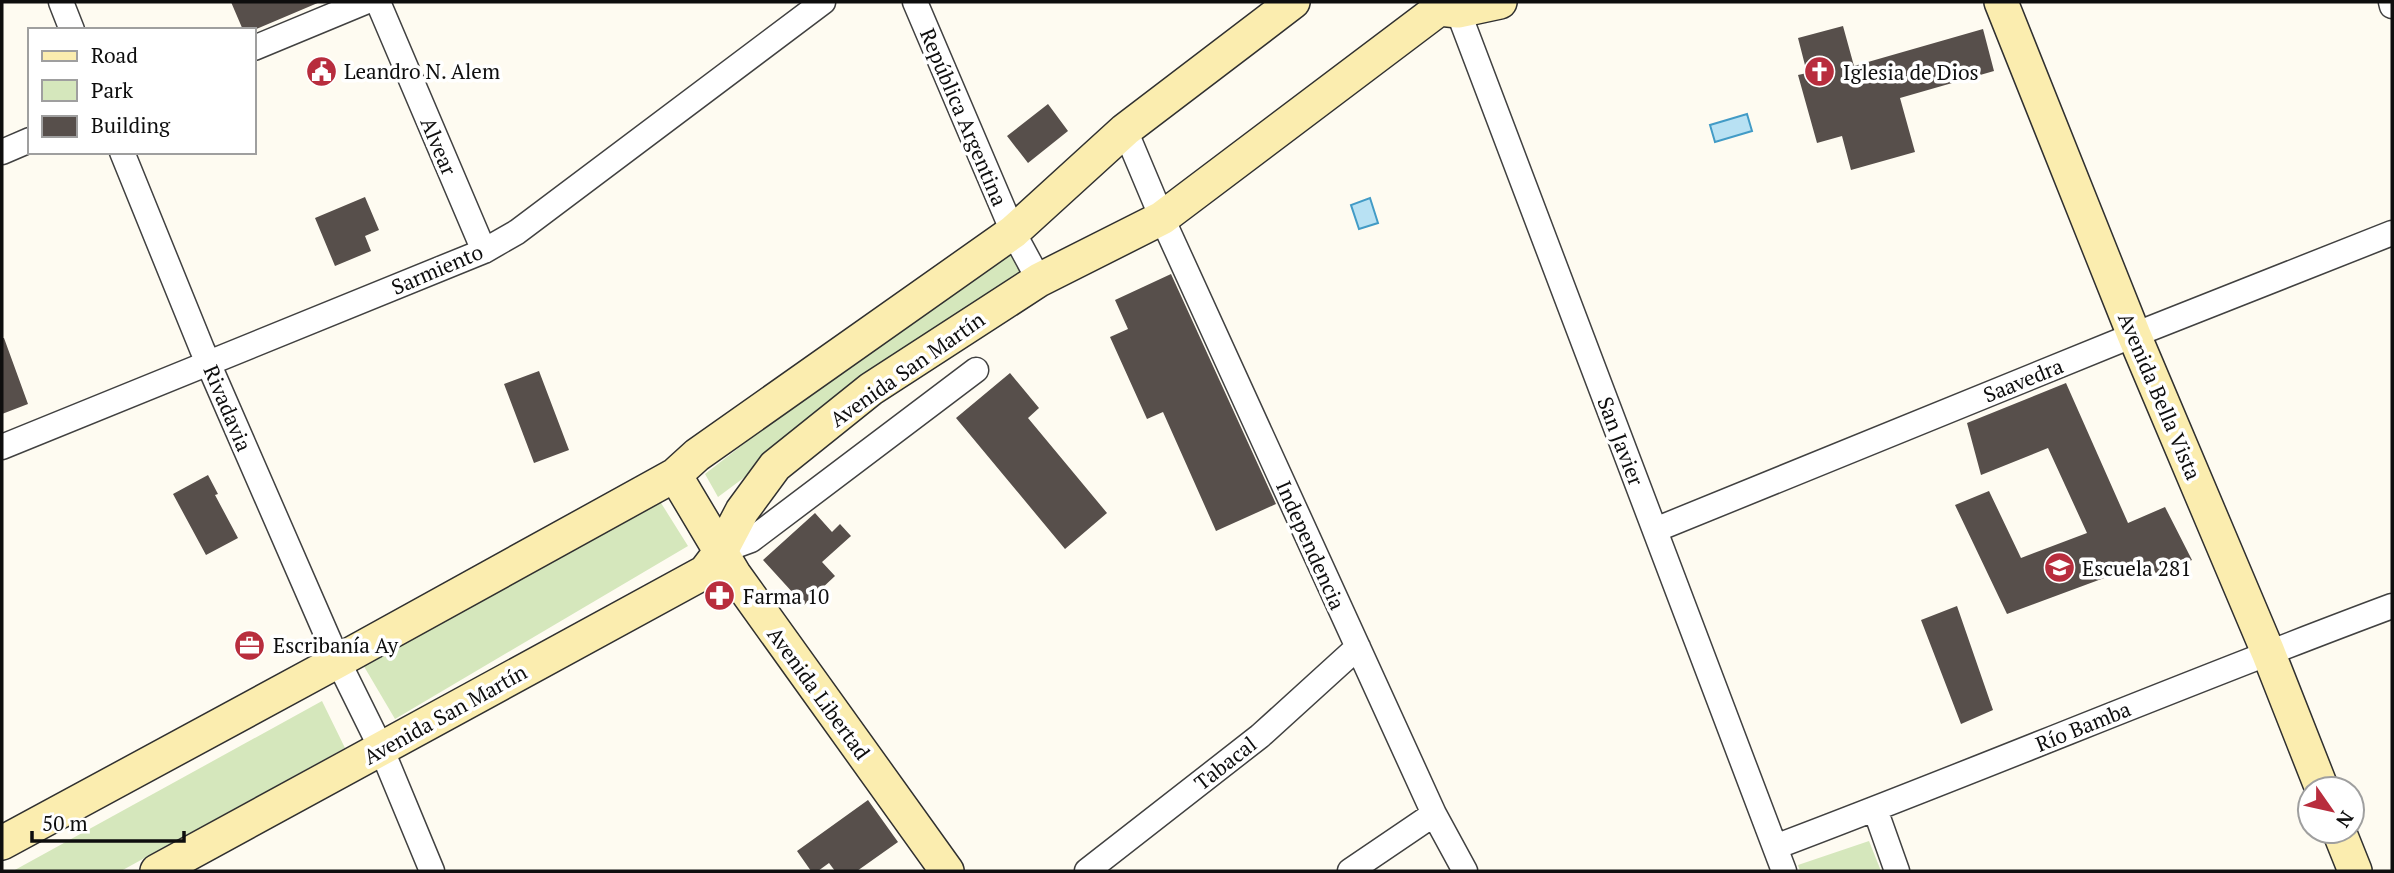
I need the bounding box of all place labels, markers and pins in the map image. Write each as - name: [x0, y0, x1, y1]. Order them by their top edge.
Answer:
- public building icon: Leandro N. Alem: [304, 54, 338, 88]
- church icon: Iglesia de Dios: [1803, 55, 1837, 89]
- place label: Leandro N. Alem: [344, 57, 500, 85]
- place label: Iglesia de Dios: [1843, 58, 1979, 86]
- school or university icon: Escuela 281: [2042, 551, 2076, 585]
- place label: Escuela 281: [2082, 554, 2191, 582]
- pharmacy icon: Farma 10: [703, 579, 737, 613]
- place label: Farma 10: [743, 582, 829, 610]
- office icon: Escribanía Ay: [233, 628, 267, 662]
- place label: Escribanía Ay: [273, 631, 398, 659]

